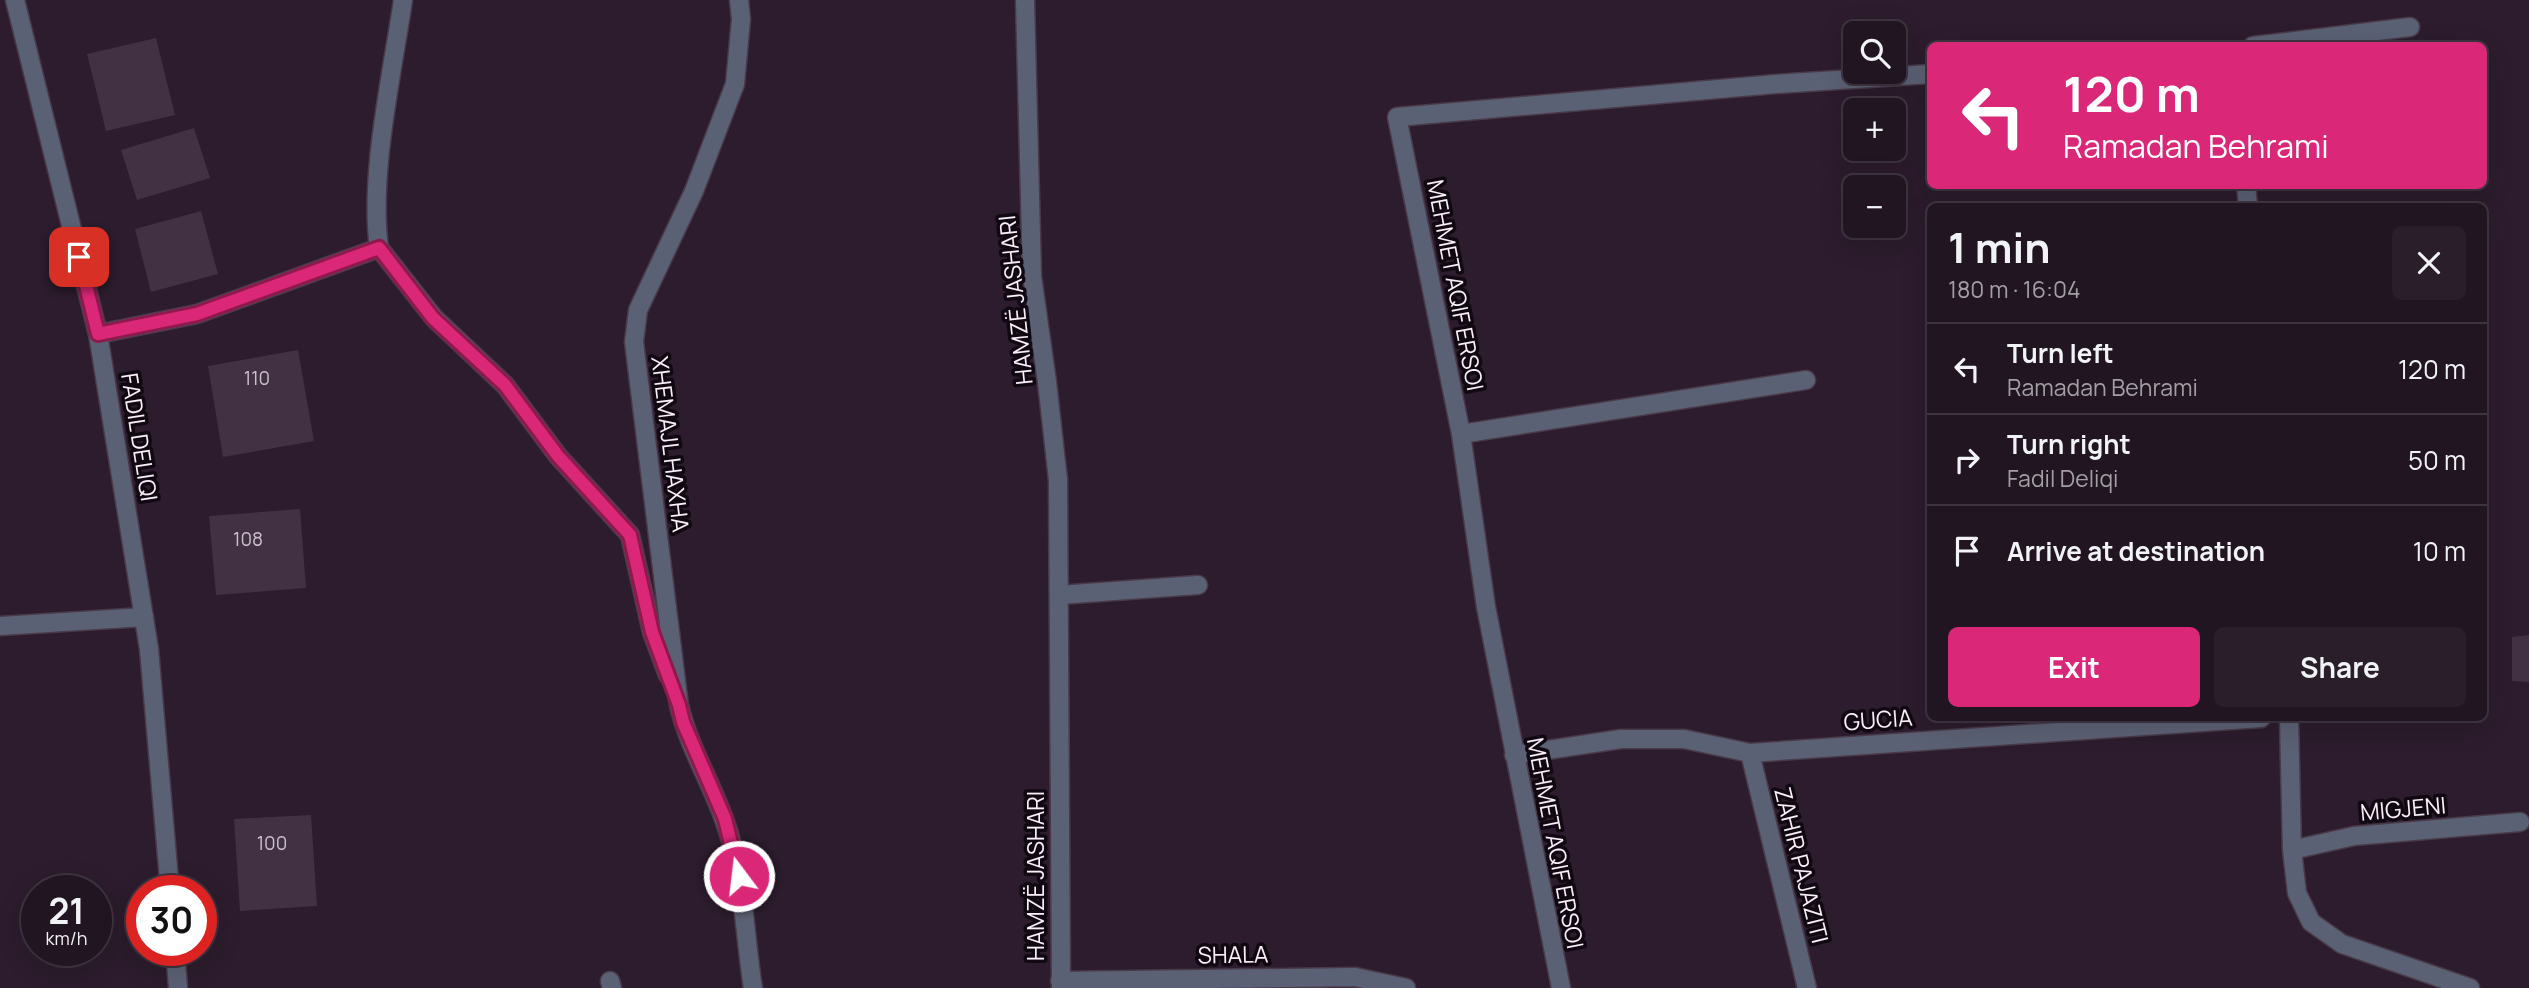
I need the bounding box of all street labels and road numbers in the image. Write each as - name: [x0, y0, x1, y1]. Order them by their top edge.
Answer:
- street label: MEHMET AQIF ERSOI: [1420, 177, 1492, 393]
- street label: HAMZË JASHARI: [990, 214, 1040, 386]
- street label: XHEMAJL HAXHA: [644, 354, 698, 534]
- street label: FADIL DELIQI: [114, 370, 166, 504]
- street label: GUCIA: [1843, 701, 1914, 737]
- street label: MEHMET AQIF ERSOI: [1520, 735, 1592, 951]
- street label: ZAHIR PAJAZITI: [1767, 784, 1837, 946]
- street label: MIGJENI: [2359, 788, 2447, 828]
- street label: HAMZË JASHARI: [1019, 791, 1051, 961]
- street label: SHALA: [1197, 937, 1269, 971]

